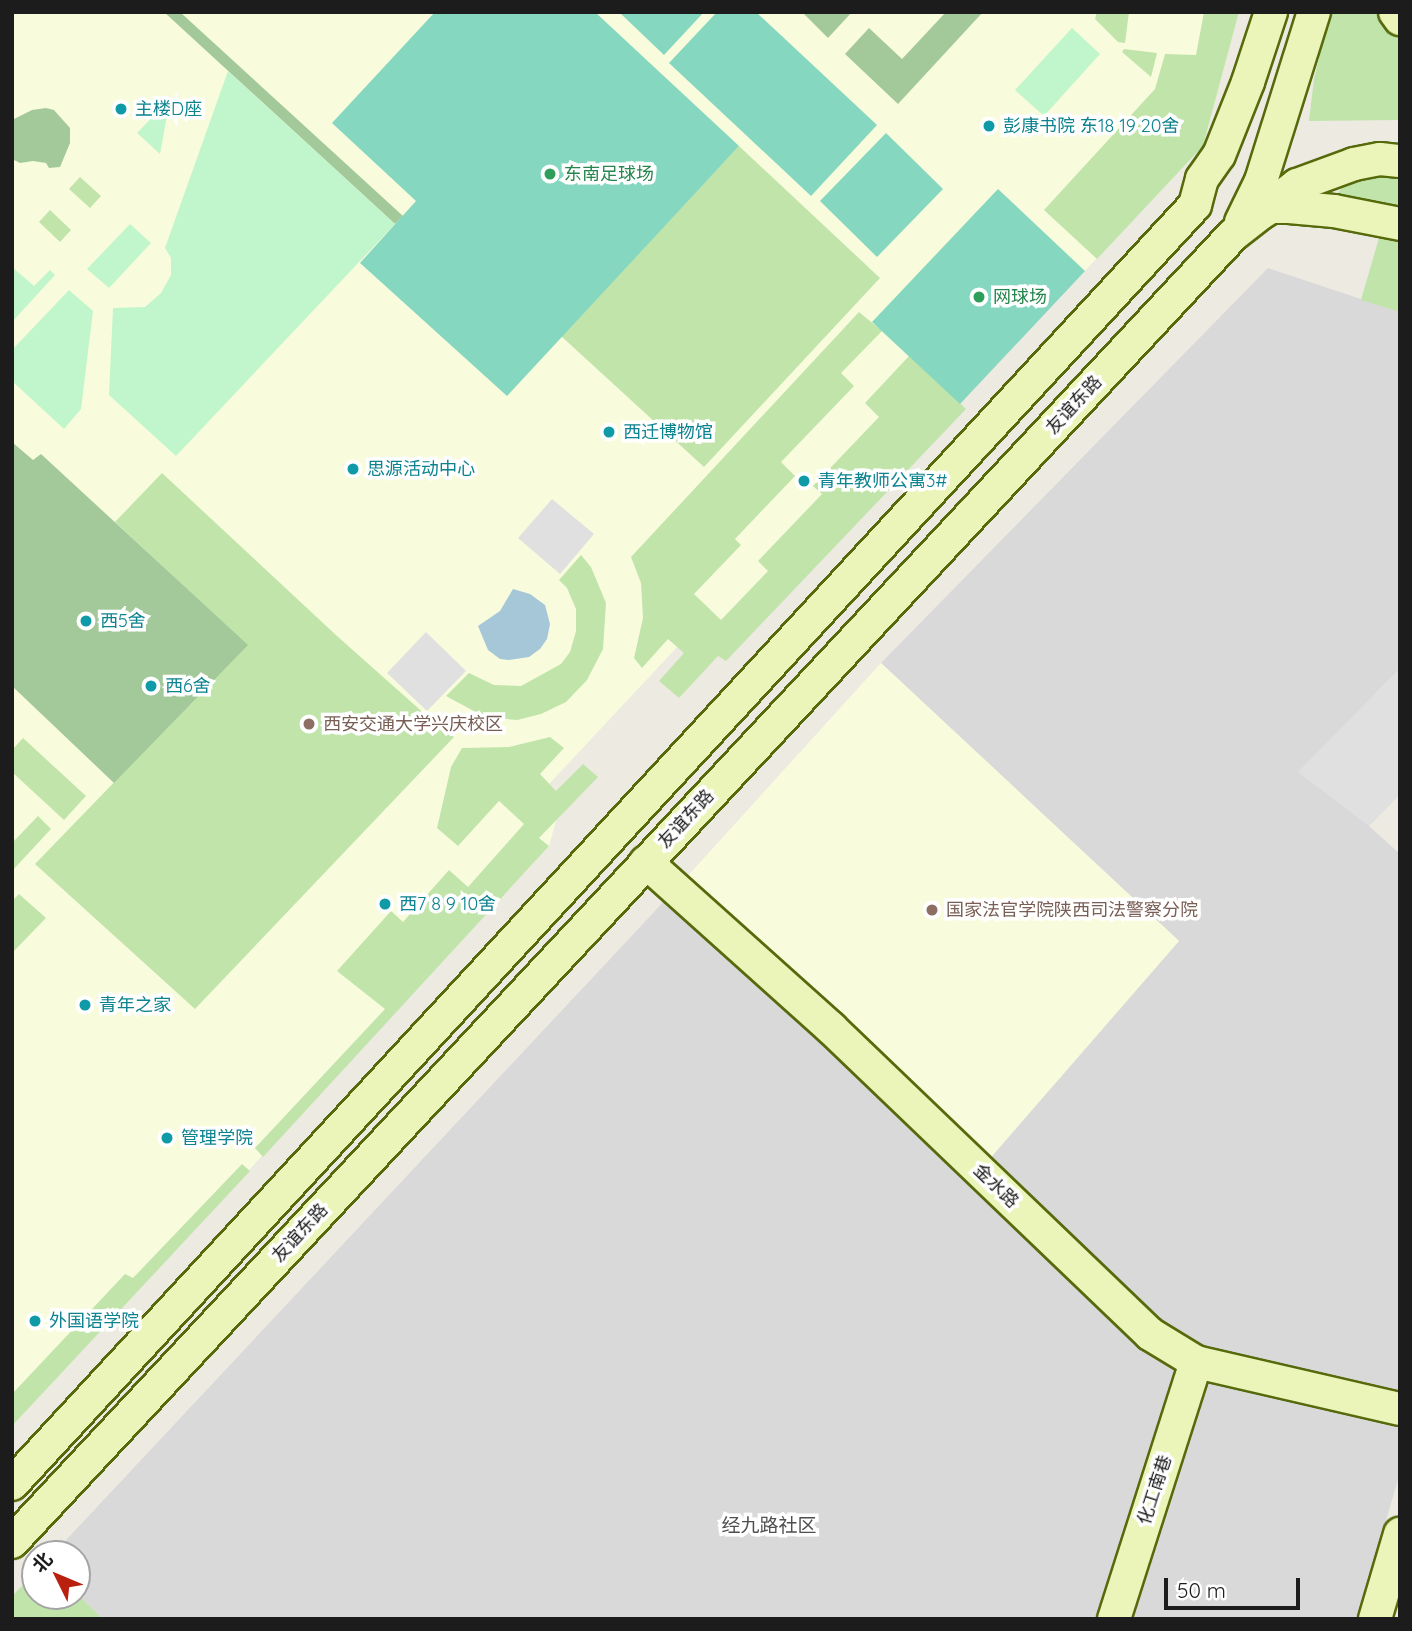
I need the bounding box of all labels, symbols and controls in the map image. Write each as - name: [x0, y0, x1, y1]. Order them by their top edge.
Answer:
- place label: 主楼D座: [135, 98, 202, 120]
- marker: 主楼D座: [113, 101, 129, 117]
- place label: 彭康书院 东18 19 20舍: [1003, 115, 1180, 137]
- marker: 彭康书院 东18 19 20舍: [981, 118, 997, 134]
- place label: 东南足球场: [564, 163, 654, 185]
- marker: 东南足球场: [542, 166, 558, 182]
- place label: 网球场: [993, 286, 1047, 308]
- marker: 网球场: [971, 289, 987, 305]
- street label: 友谊东路: [1042, 371, 1106, 439]
- place label: 西迁博物馆: [623, 421, 713, 443]
- marker: 西迁博物馆: [601, 424, 617, 440]
- place label: 思源活动中心: [367, 458, 475, 480]
- marker: 思源活动中心: [345, 461, 361, 477]
- place label: 青年教师公寓3#: [818, 470, 947, 492]
- marker: 青年教师公寓3#: [796, 473, 812, 489]
- place label: 西5舍: [100, 610, 146, 632]
- marker: 西5舍: [78, 613, 94, 629]
- place label: 西6舍: [165, 675, 211, 697]
- marker: 西6舍: [143, 678, 159, 694]
- place label: 西安交通大学兴庆校区: [323, 713, 503, 735]
- marker: 西安交通大学兴庆校区: [301, 716, 317, 732]
- street label: 友谊东路: [654, 785, 718, 853]
- place label: 西7 8 9 10舍: [399, 893, 496, 915]
- marker: 西7 8 9 10舍: [377, 896, 393, 912]
- place label: 国家法官学院陕西司法警察分院: [946, 899, 1198, 921]
- marker: 国家法官学院陕西司法警察分院: [924, 902, 940, 918]
- place label: 青年之家: [99, 994, 171, 1016]
- marker: 青年之家: [77, 997, 93, 1013]
- place label: 管理学院: [181, 1127, 253, 1149]
- marker: 管理学院: [159, 1130, 175, 1146]
- street label: 金水路: [969, 1159, 1023, 1213]
- street label: 友谊东路: [268, 1199, 332, 1267]
- place label: 外国语学院: [49, 1310, 139, 1332]
- marker: 外国语学院: [27, 1313, 43, 1329]
- street label: 化工南巷: [1134, 1452, 1176, 1528]
- district label: 经九路社区: [722, 1515, 816, 1537]
- north arrow: [21, 1540, 91, 1610]
- text: 北: [27, 1547, 57, 1577]
- scale bar: [1167, 1564, 1304, 1608]
- text: 50 m: [1177, 1577, 1226, 1603]

